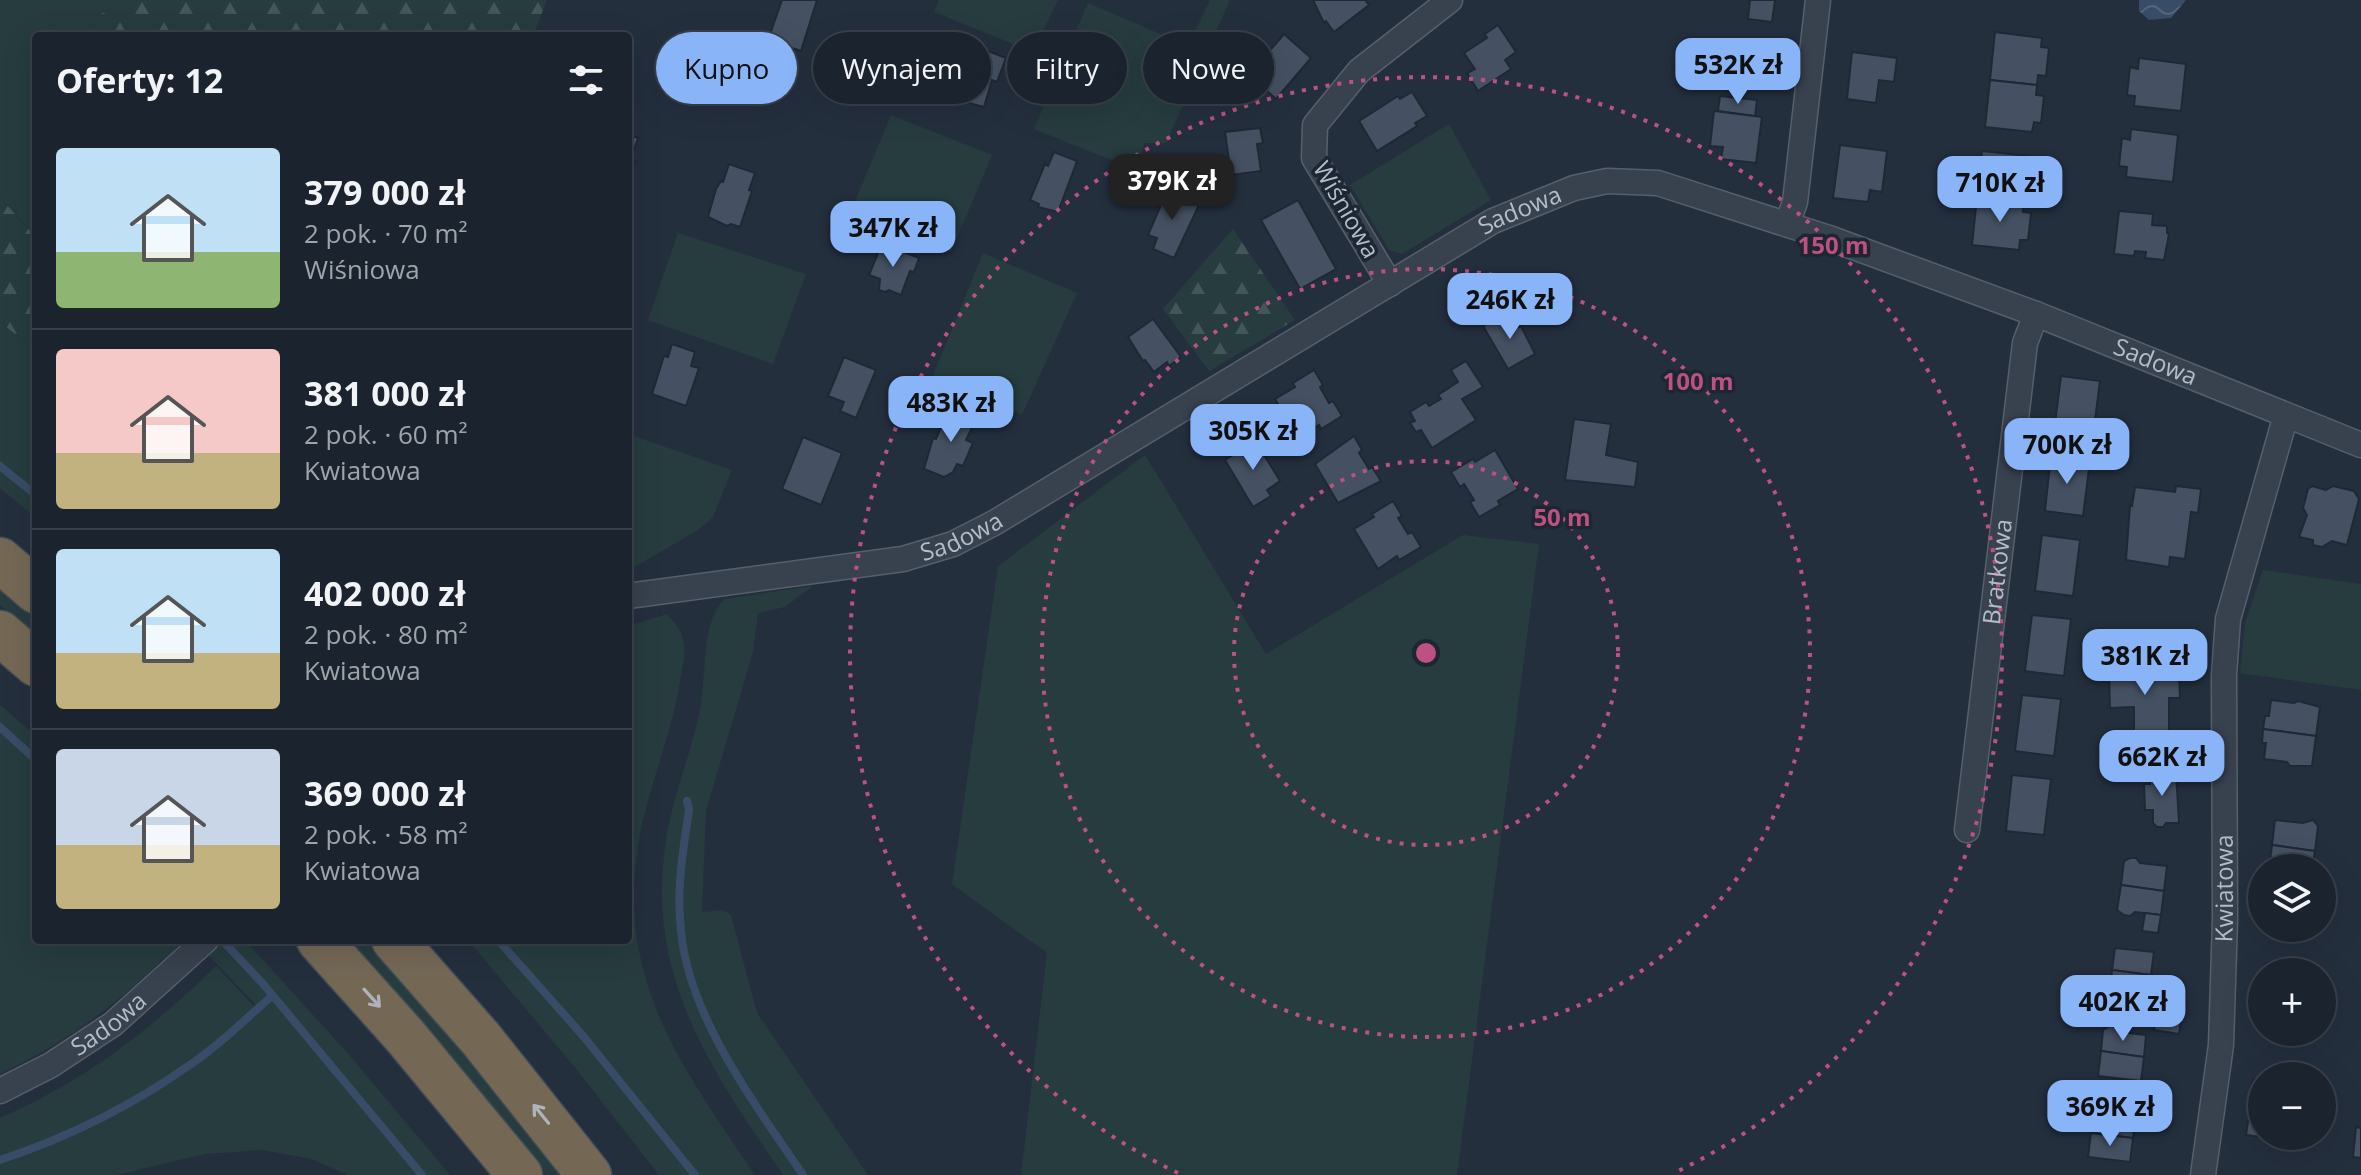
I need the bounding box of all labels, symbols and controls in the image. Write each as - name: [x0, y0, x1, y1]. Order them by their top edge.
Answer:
- chip: Kupno: [656, 32, 797, 104]
- chip: Wynajem: [813, 32, 991, 104]
- chip: Filtry: [1007, 32, 1127, 104]
- chip: Nowe: [1143, 32, 1274, 104]
- pin: 532K zł: [1664, 38, 1812, 106]
- text: 532K zł: [1693, 46, 1783, 82]
- text: Oferty: 12: [56, 57, 223, 103]
- icon: filters: [564, 58, 608, 102]
- pin: 379K zł: [1098, 154, 1246, 222]
- street label: Wiśniowa: [1306, 155, 1388, 264]
- pin: 710K zł: [1926, 156, 2074, 224]
- text: 379K zł: [1127, 162, 1217, 198]
- text: 710K zł: [1955, 164, 2045, 200]
- text: 379 000 zł: [304, 169, 465, 215]
- street label: Sadowa: [1471, 177, 1566, 242]
- icon: home: [120, 180, 216, 276]
- pin: 347K zł: [819, 201, 967, 269]
- text: 347K zł: [848, 209, 938, 245]
- text: 2 pok. · 70 m²: [304, 215, 468, 251]
- text: 150 m: [1798, 228, 1868, 261]
- text: Wiśniowa: [304, 251, 420, 287]
- pin: 246K zł: [1436, 273, 1584, 341]
- text: 246K zł: [1465, 281, 1555, 317]
- street label: Sadowa: [2109, 329, 2203, 392]
- text: 100 m: [1663, 364, 1733, 397]
- text: 381 000 zł: [304, 370, 465, 416]
- pin: 483K zł: [877, 376, 1025, 444]
- icon: home: [120, 381, 216, 477]
- text: 483K zł: [906, 384, 996, 420]
- pin: 305K zł: [1179, 404, 1327, 472]
- text: 305K zł: [1208, 412, 1298, 448]
- text: 2 pok. · 60 m²: [304, 416, 468, 452]
- pin: 700K zł: [1993, 418, 2141, 486]
- text: 700K zł: [2022, 426, 2112, 462]
- text: Kwiatowa: [304, 452, 421, 488]
- text: 50 m: [1533, 500, 1591, 533]
- street label: Sadowa: [916, 503, 1009, 568]
- street label: Bratkowa: [1974, 517, 2019, 626]
- text: 402 000 zł: [304, 570, 465, 616]
- icon: home: [120, 581, 216, 677]
- text: 2 pok. · 80 m²: [304, 616, 468, 652]
- pin: 381K zł: [2071, 629, 2219, 697]
- text: 381K zł: [2100, 637, 2190, 673]
- centre of rings: [1412, 639, 1440, 667]
- text: Kwiatowa: [304, 652, 421, 688]
- pin: 662K zł: [2088, 730, 2236, 798]
- text: 662K zł: [2117, 738, 2207, 774]
- text: 369 000 zł: [304, 770, 465, 816]
- icon: home: [120, 781, 216, 877]
- text: 2 pok. · 58 m²: [304, 816, 468, 852]
- street label: Kwiatowa: [2206, 834, 2240, 943]
- text: Kwiatowa: [304, 852, 421, 888]
- map controls: [2248, 854, 2336, 1150]
- button: layers: [2248, 854, 2336, 942]
- button: +: [2248, 958, 2336, 1046]
- pin: 402K zł: [2049, 975, 2197, 1043]
- text: 402K zł: [2078, 983, 2168, 1019]
- street label: Sadowa: [64, 984, 153, 1063]
- one-way arrow: [362, 987, 380, 1007]
- button: −: [2248, 1062, 2336, 1150]
- pin: 369K zł: [2036, 1080, 2184, 1148]
- text: 369K zł: [2065, 1088, 2155, 1124]
- one-way arrow: [532, 1104, 549, 1125]

